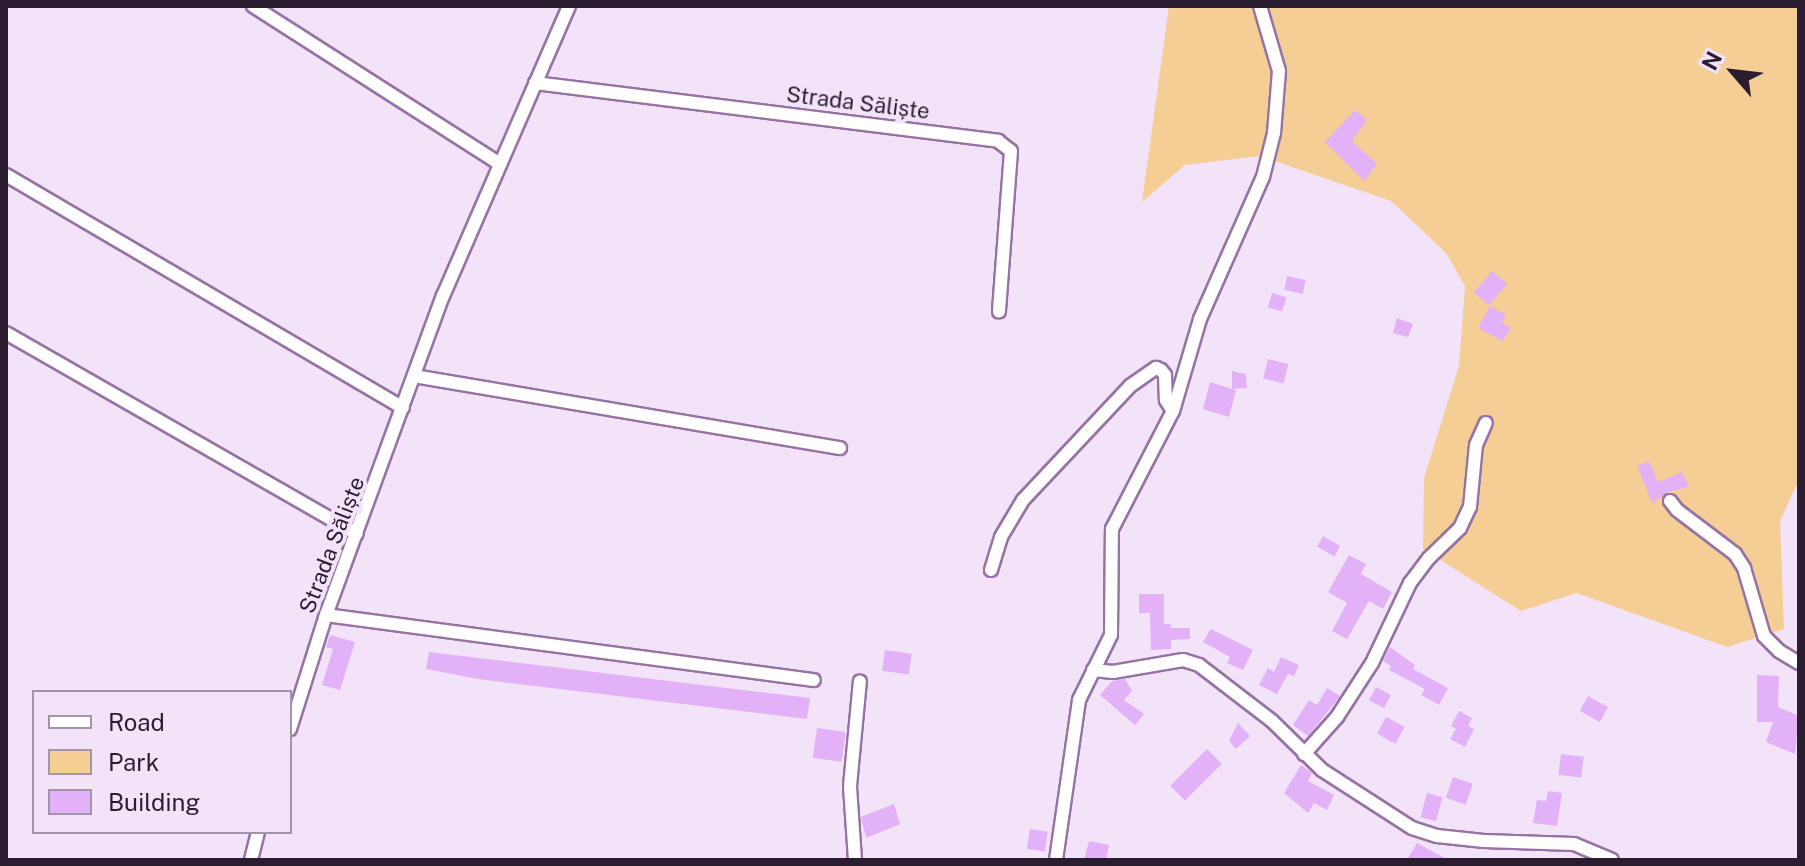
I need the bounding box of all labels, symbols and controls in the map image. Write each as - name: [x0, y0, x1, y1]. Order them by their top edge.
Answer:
- north arrow: [1693, 32, 1773, 112]
- text: N: [1696, 47, 1727, 74]
- street label: Strada Săliște: [785, 81, 931, 125]
- street label: Strada Săliște: [294, 473, 370, 617]
- legend: [32, 690, 292, 834]
- text: Road: [108, 708, 165, 736]
- text: Park: [108, 748, 159, 776]
- text: Building: [108, 788, 200, 816]

